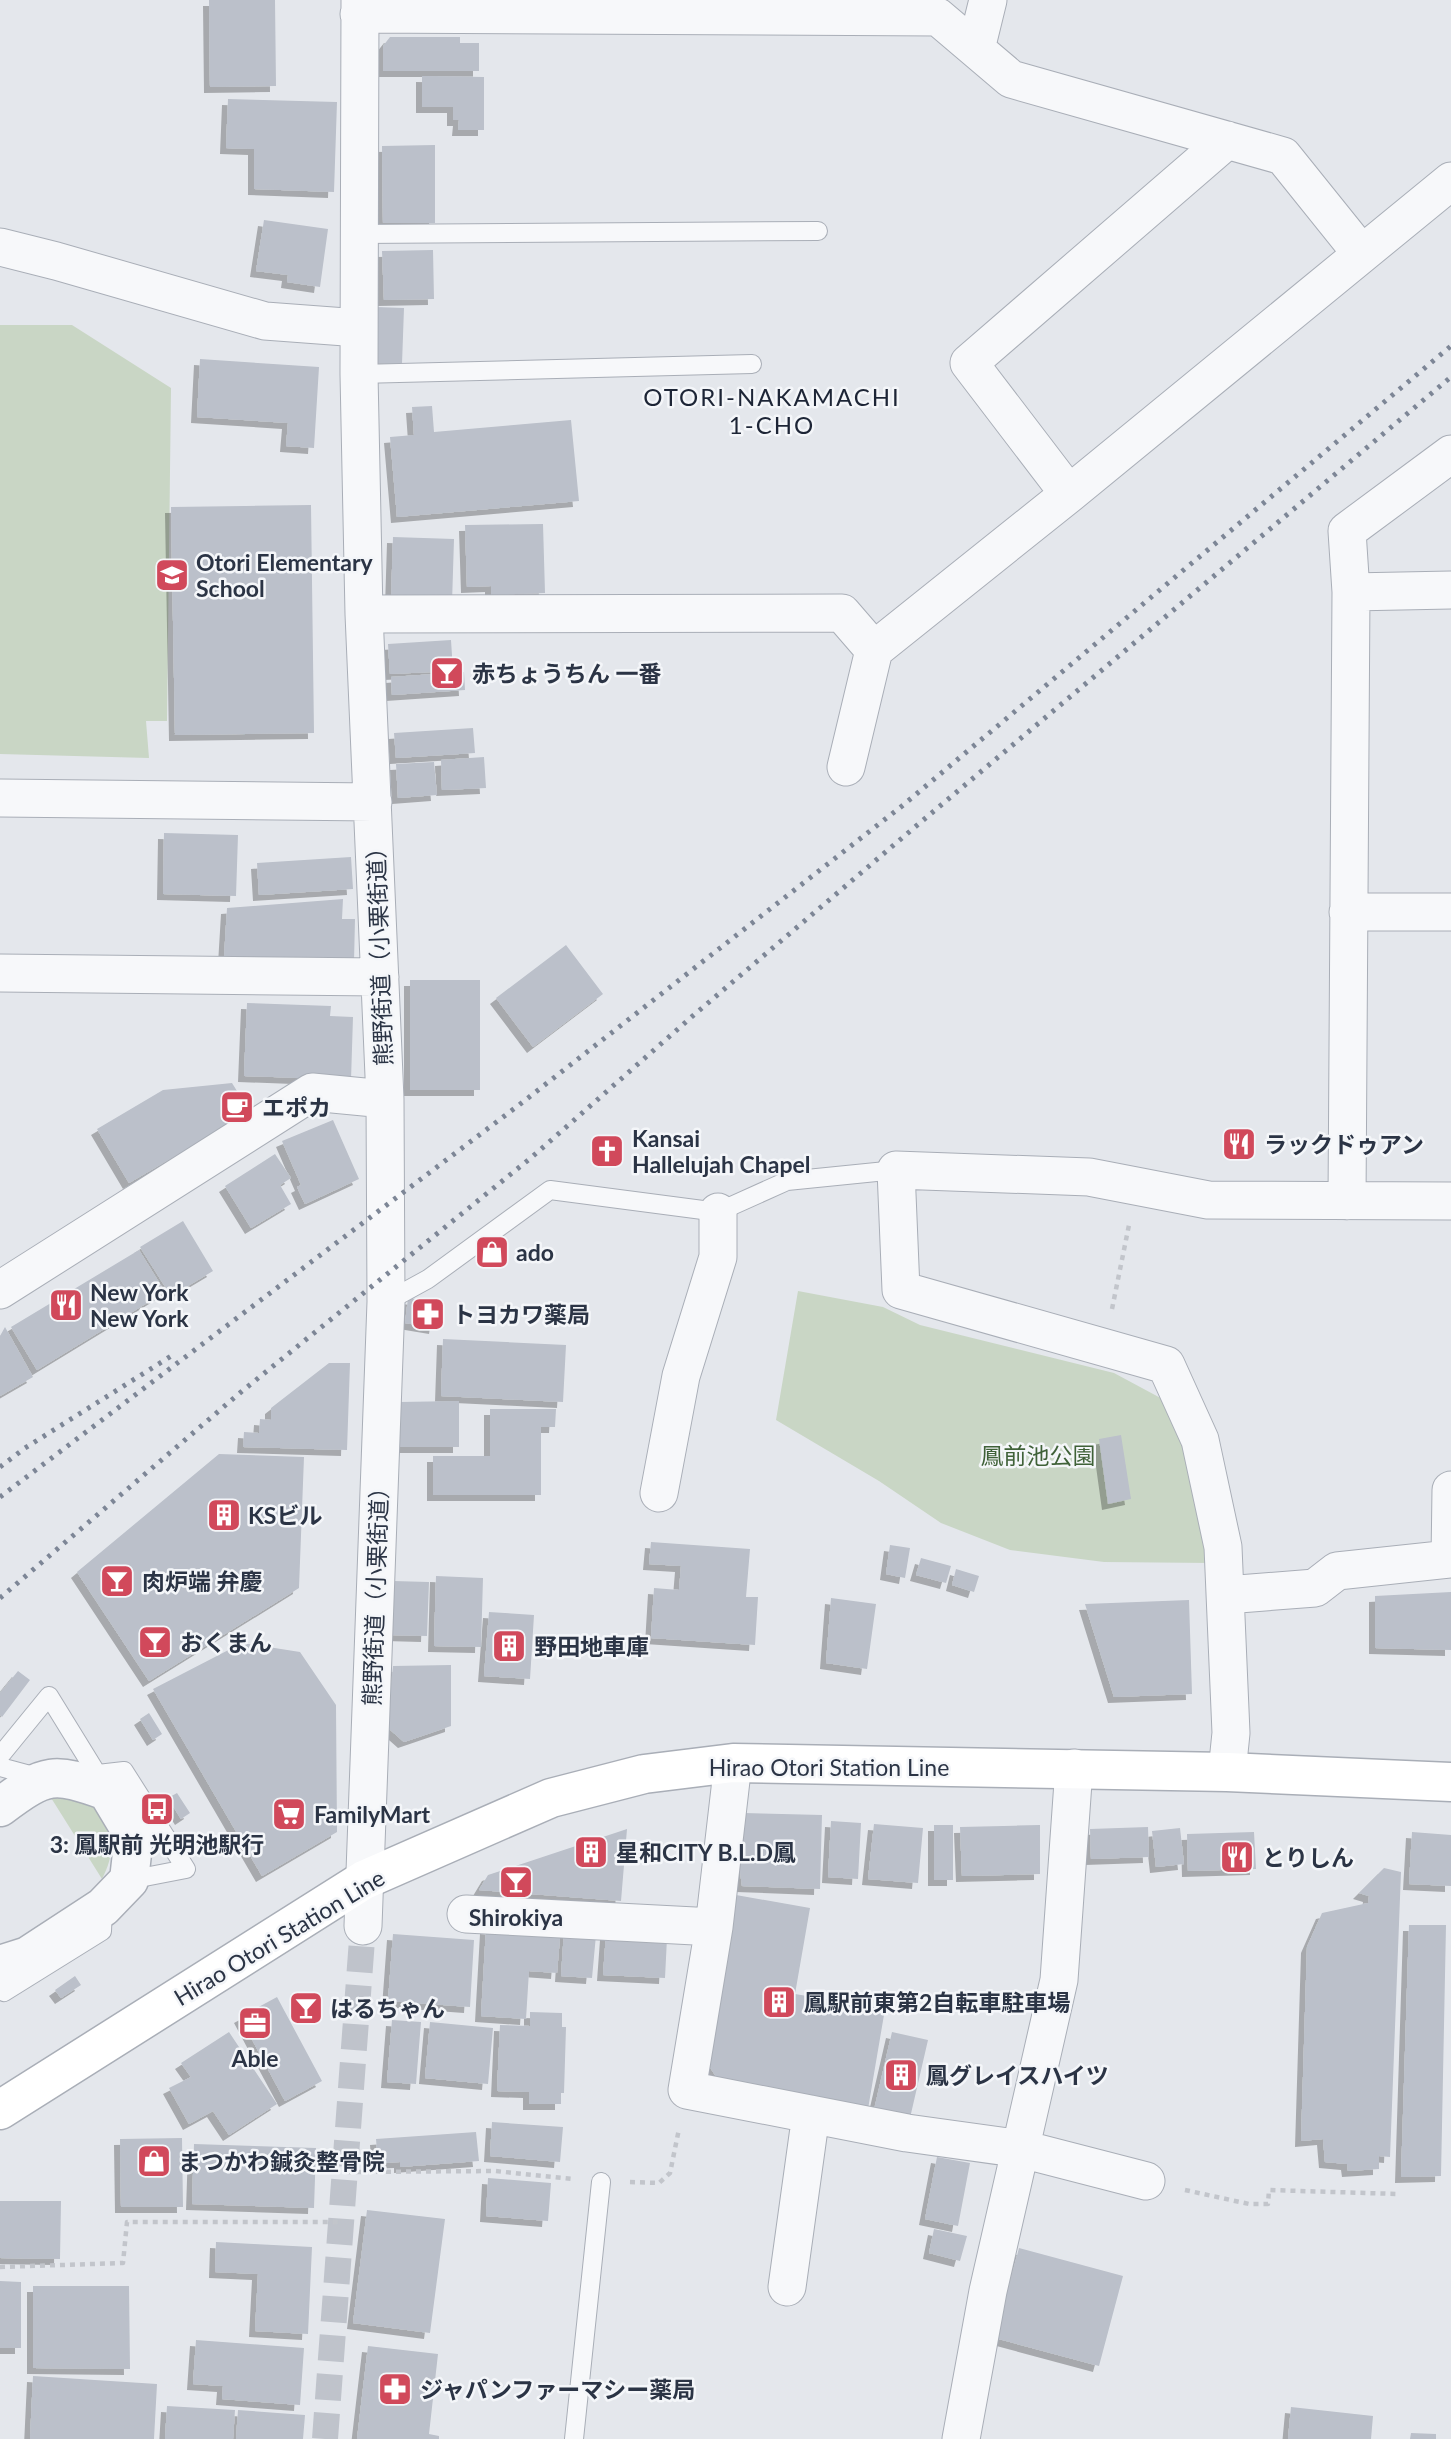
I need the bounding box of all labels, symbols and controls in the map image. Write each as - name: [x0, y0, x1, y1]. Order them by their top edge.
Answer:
- district label: OTORI-NAKAMACHI 1-CHO: [643, 382, 901, 439]
- place label: Otori Elementary School: [196, 548, 374, 602]
- school or university icon: Otori Elementary School: [153, 556, 191, 594]
- bar icon: 赤ちょうちん 一番: [428, 654, 466, 692]
- place label: 赤ちょうちん 一番: [472, 659, 662, 687]
- street label: 熊野街道（小栗街道）: [361, 836, 397, 1066]
- cafe icon: エポカ: [218, 1088, 256, 1126]
- place label: エポカ: [262, 1093, 331, 1121]
- place label: Kansai Hallelujah Chapel: [632, 1124, 811, 1178]
- restaurant icon: ラックドゥアン: [1220, 1125, 1258, 1163]
- place label: ラックドゥアン: [1264, 1130, 1424, 1158]
- church icon: Kansai Hallelujah Chapel: [588, 1132, 626, 1170]
- shop icon: ado: [473, 1233, 511, 1271]
- place label: ado: [516, 1238, 554, 1266]
- place label: New York New York: [90, 1278, 189, 1332]
- restaurant icon: New York New York: [47, 1286, 85, 1324]
- pharmacy icon: トヨカワ薬局: [409, 1295, 447, 1333]
- place label: トヨカワ薬局: [452, 1300, 590, 1328]
- park label: 鳳前池公園: [981, 1441, 1096, 1469]
- street label: 熊野街道（小栗街道）: [357, 1476, 393, 1706]
- building icon: KSビル: [205, 1496, 243, 1534]
- place label: KSビル: [248, 1501, 322, 1529]
- bar icon: 肉炉端 弁慶: [98, 1562, 136, 1600]
- place label: 肉炉端 弁慶: [142, 1567, 263, 1595]
- bar icon: おくまん: [136, 1623, 174, 1661]
- building icon: 野田地車庫: [490, 1627, 528, 1665]
- place label: おくまん: [180, 1628, 272, 1656]
- place label: 野田地車庫: [534, 1632, 649, 1660]
- street label: Hirao Otori Station Line: [709, 1753, 949, 1781]
- bus stop icon: 3: 鳳駅前 光明池駅行: [138, 1790, 176, 1828]
- supermarket icon: FamilyMart: [270, 1795, 308, 1833]
- place label: FamilyMart: [314, 1800, 431, 1828]
- place label: 3: 鳳駅前 光明池駅行: [50, 1830, 264, 1858]
- building icon: 星和CITY B.L.D鳳: [572, 1833, 610, 1871]
- place label: 星和CITY B.L.D鳳: [616, 1838, 796, 1866]
- restaurant icon: とりしん: [1218, 1838, 1256, 1876]
- place label: とりしん: [1262, 1843, 1354, 1871]
- street label: Hirao Otori Station Line: [169, 1863, 389, 2011]
- bar icon: Shirokiya: [497, 1863, 535, 1901]
- place label: Shirokiya: [469, 1903, 563, 1931]
- building icon: 鳳駅前東第2自転車駐車場: [760, 1983, 798, 2021]
- place label: 鳳駅前東第2自転車駐車場: [804, 1988, 1070, 2016]
- bar icon: はるちゃん: [287, 1989, 325, 2027]
- place label: はるちゃん: [330, 1994, 445, 2022]
- office icon: Able: [236, 2004, 274, 2042]
- place label: Able: [230, 2044, 279, 2072]
- building icon: 鳳グレイスハイツ: [882, 2056, 920, 2094]
- place label: 鳳グレイスハイツ: [926, 2061, 1109, 2089]
- shop icon: まつかわ鍼灸整骨院: [135, 2142, 173, 2180]
- place label: まつかわ鍼灸整骨院: [178, 2147, 385, 2175]
- pharmacy icon: ジャパンファーマシー薬局: [376, 2370, 414, 2408]
- place label: ジャパンファーマシー薬局: [420, 2375, 695, 2403]

